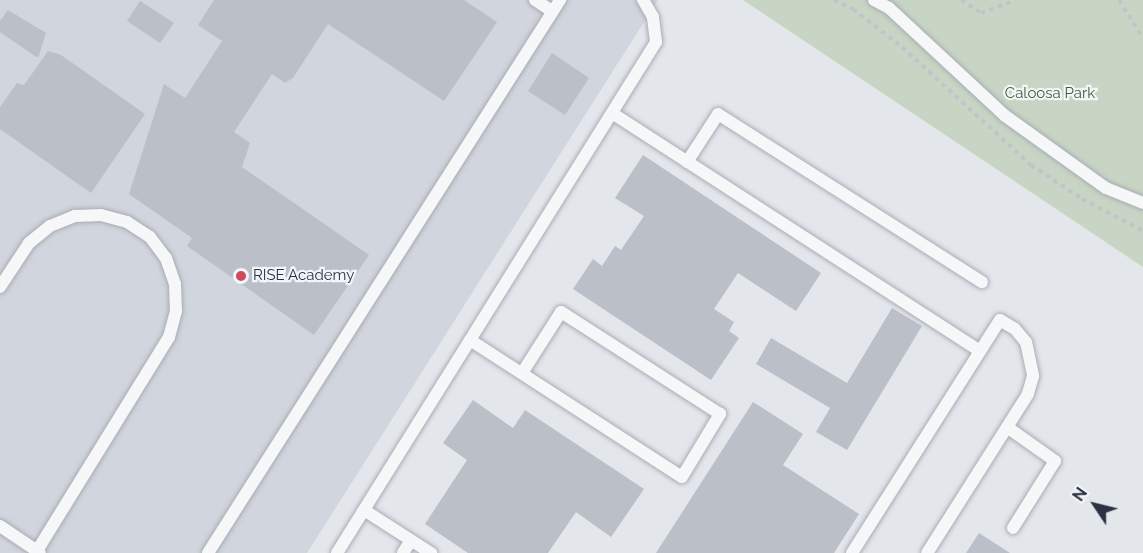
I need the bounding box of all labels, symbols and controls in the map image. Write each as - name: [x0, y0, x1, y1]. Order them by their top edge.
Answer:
- park label: Caloosa Park: [1005, 85, 1095, 103]
- place label: RISE Academy: [253, 267, 355, 285]
- marker: RISE Academy: [234, 269, 248, 283]
- north arrow: [1065, 475, 1125, 535]
- text: N: [1069, 484, 1091, 505]

